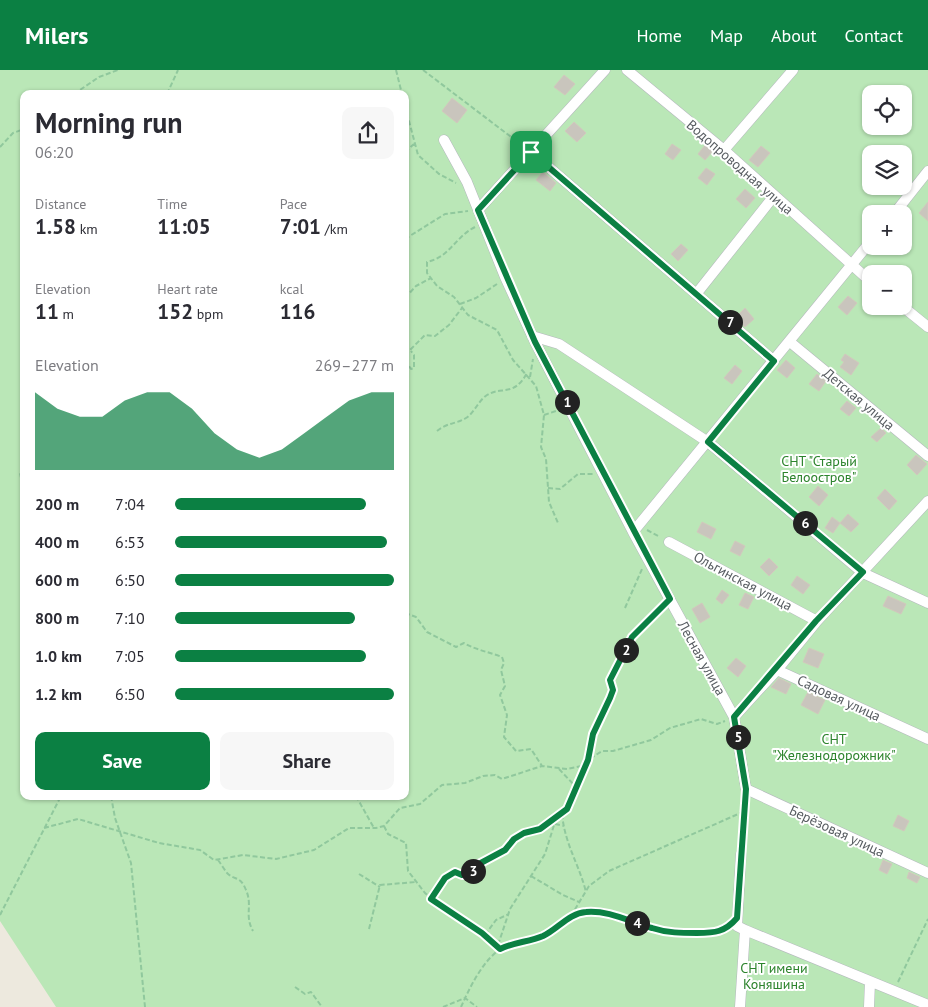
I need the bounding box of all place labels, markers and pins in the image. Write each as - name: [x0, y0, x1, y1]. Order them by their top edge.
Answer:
- pin: [510, 131, 552, 173]
- pin: 7: [718, 310, 742, 334]
- pin: 1: [554, 390, 580, 414]
- pin: 6: [792, 510, 818, 536]
- pin: 2: [614, 638, 638, 662]
- pin: 5: [726, 724, 750, 750]
- pin: 3: [460, 858, 486, 884]
- pin: 4: [624, 910, 650, 936]

